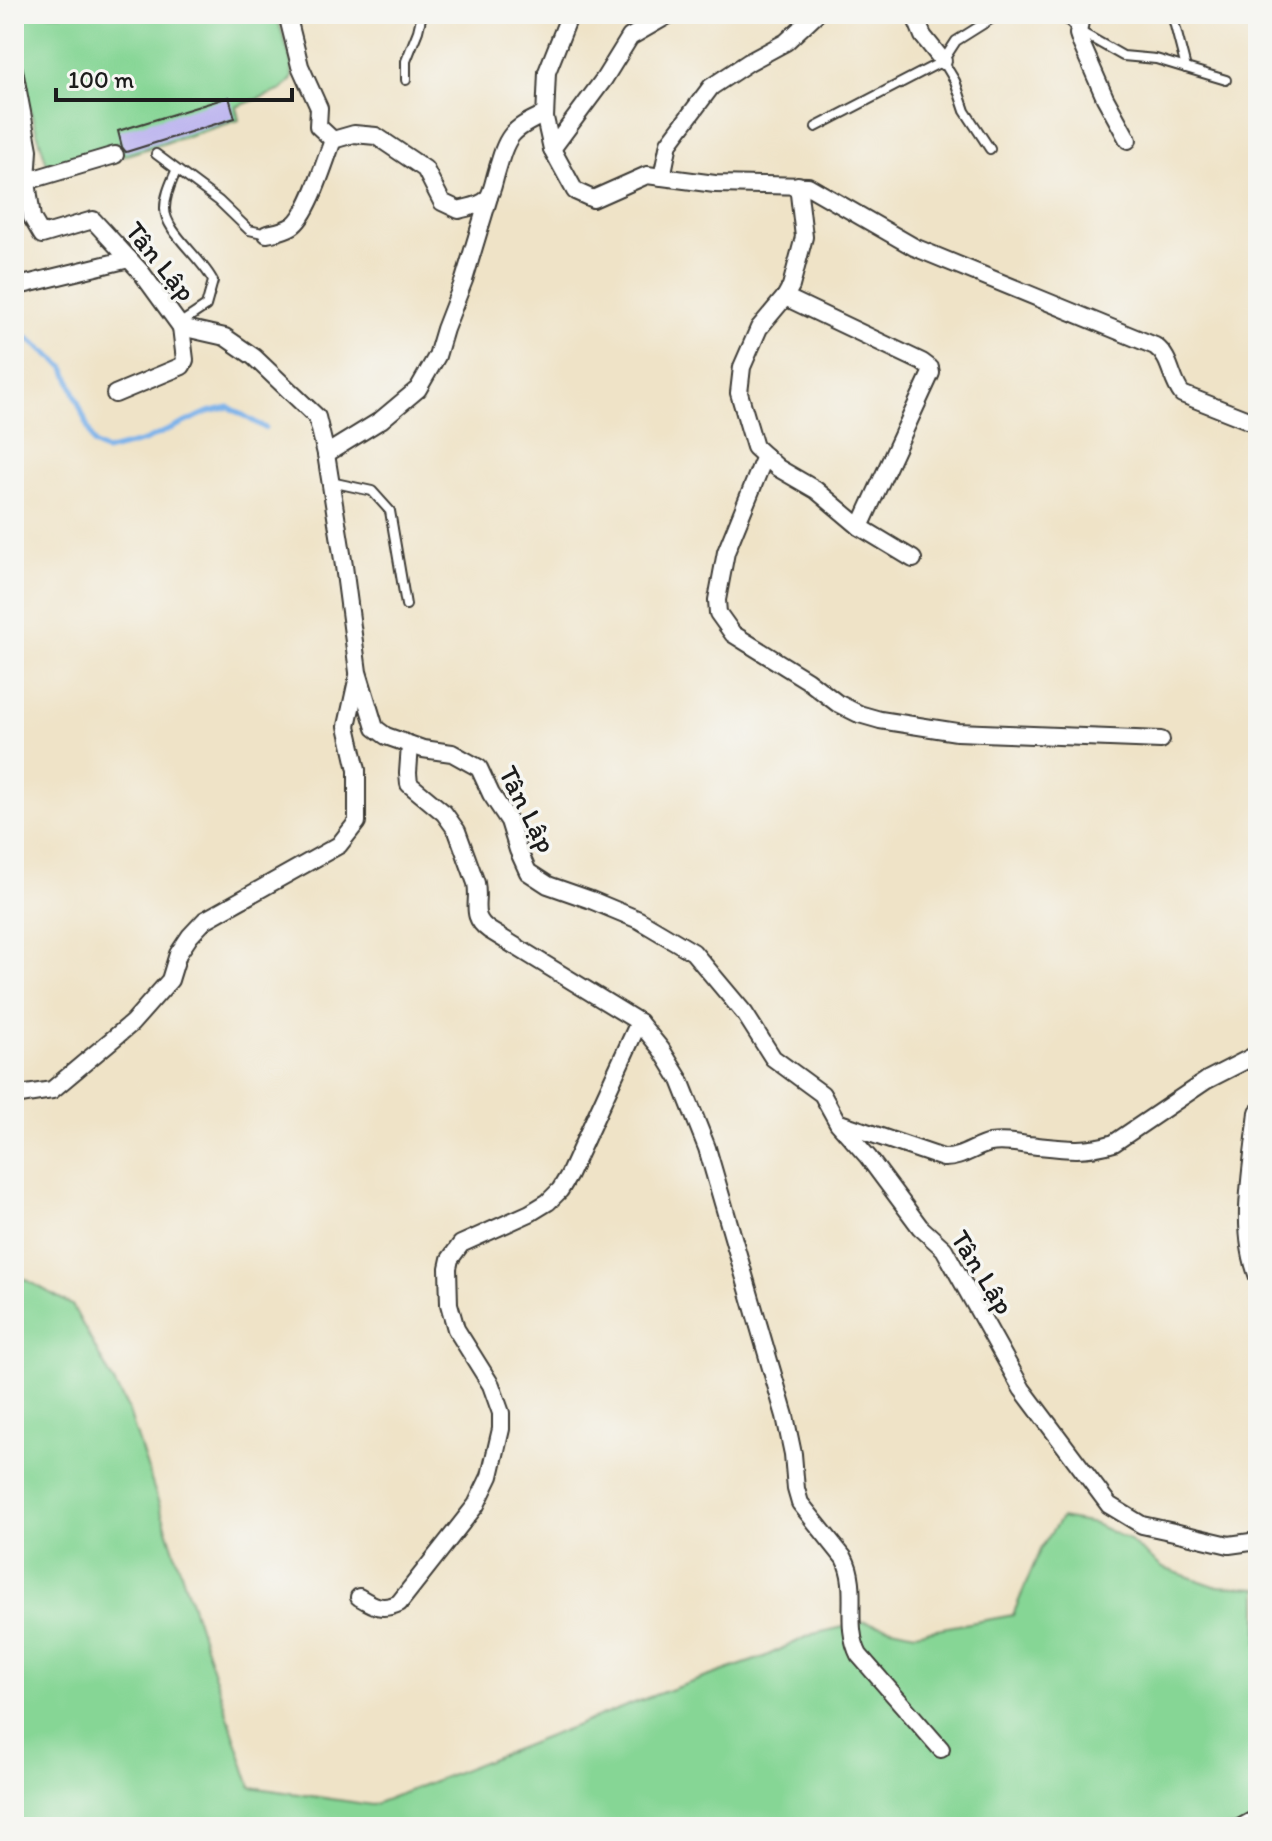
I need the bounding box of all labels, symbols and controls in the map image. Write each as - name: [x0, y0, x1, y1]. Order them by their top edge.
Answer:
- scale bar: [56, 52, 292, 102]
- text: 100 m: [68, 65, 134, 94]
- street label: Tân Lập: [118, 214, 204, 308]
- street label: Tân Lập: [492, 760, 564, 858]
- street label: Tân Lập: [944, 1223, 1022, 1321]

